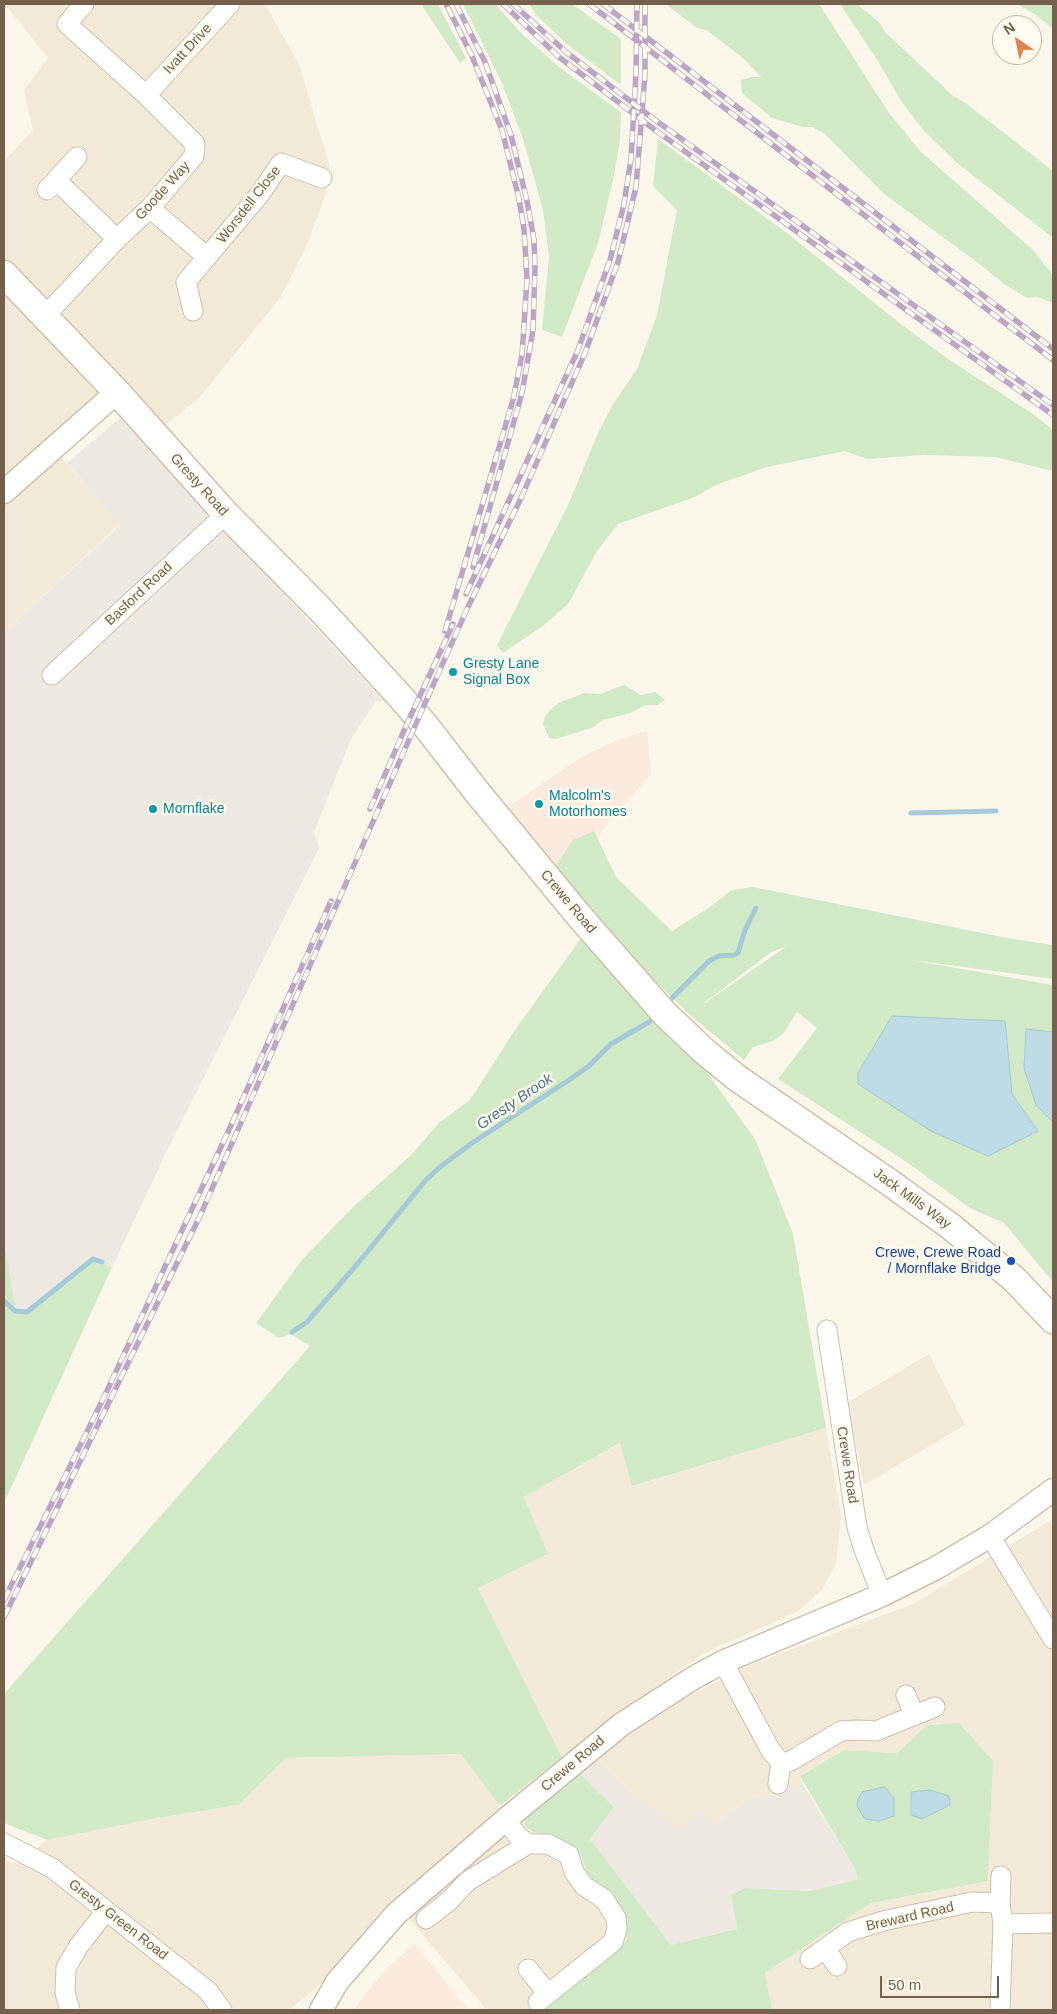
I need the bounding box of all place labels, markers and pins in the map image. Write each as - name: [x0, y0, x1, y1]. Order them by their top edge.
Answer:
- place label: Gresty Lane Signal Box: [463, 656, 539, 689]
- marker: Gresty Lane Signal Box: [447, 666, 459, 678]
- place label: Malcolm's Motorhomes: [549, 788, 627, 820]
- marker: Malcolm's Motorhomes: [533, 798, 545, 810]
- place label: Mornflake: [163, 801, 224, 817]
- marker: Mornflake: [147, 803, 159, 815]
- place label: Crewe, Crewe Road / Mornflake Bridge: [875, 1245, 1001, 1278]
- marker: Crewe, Crewe Road / Mornflake Bridge: [1005, 1255, 1017, 1267]

